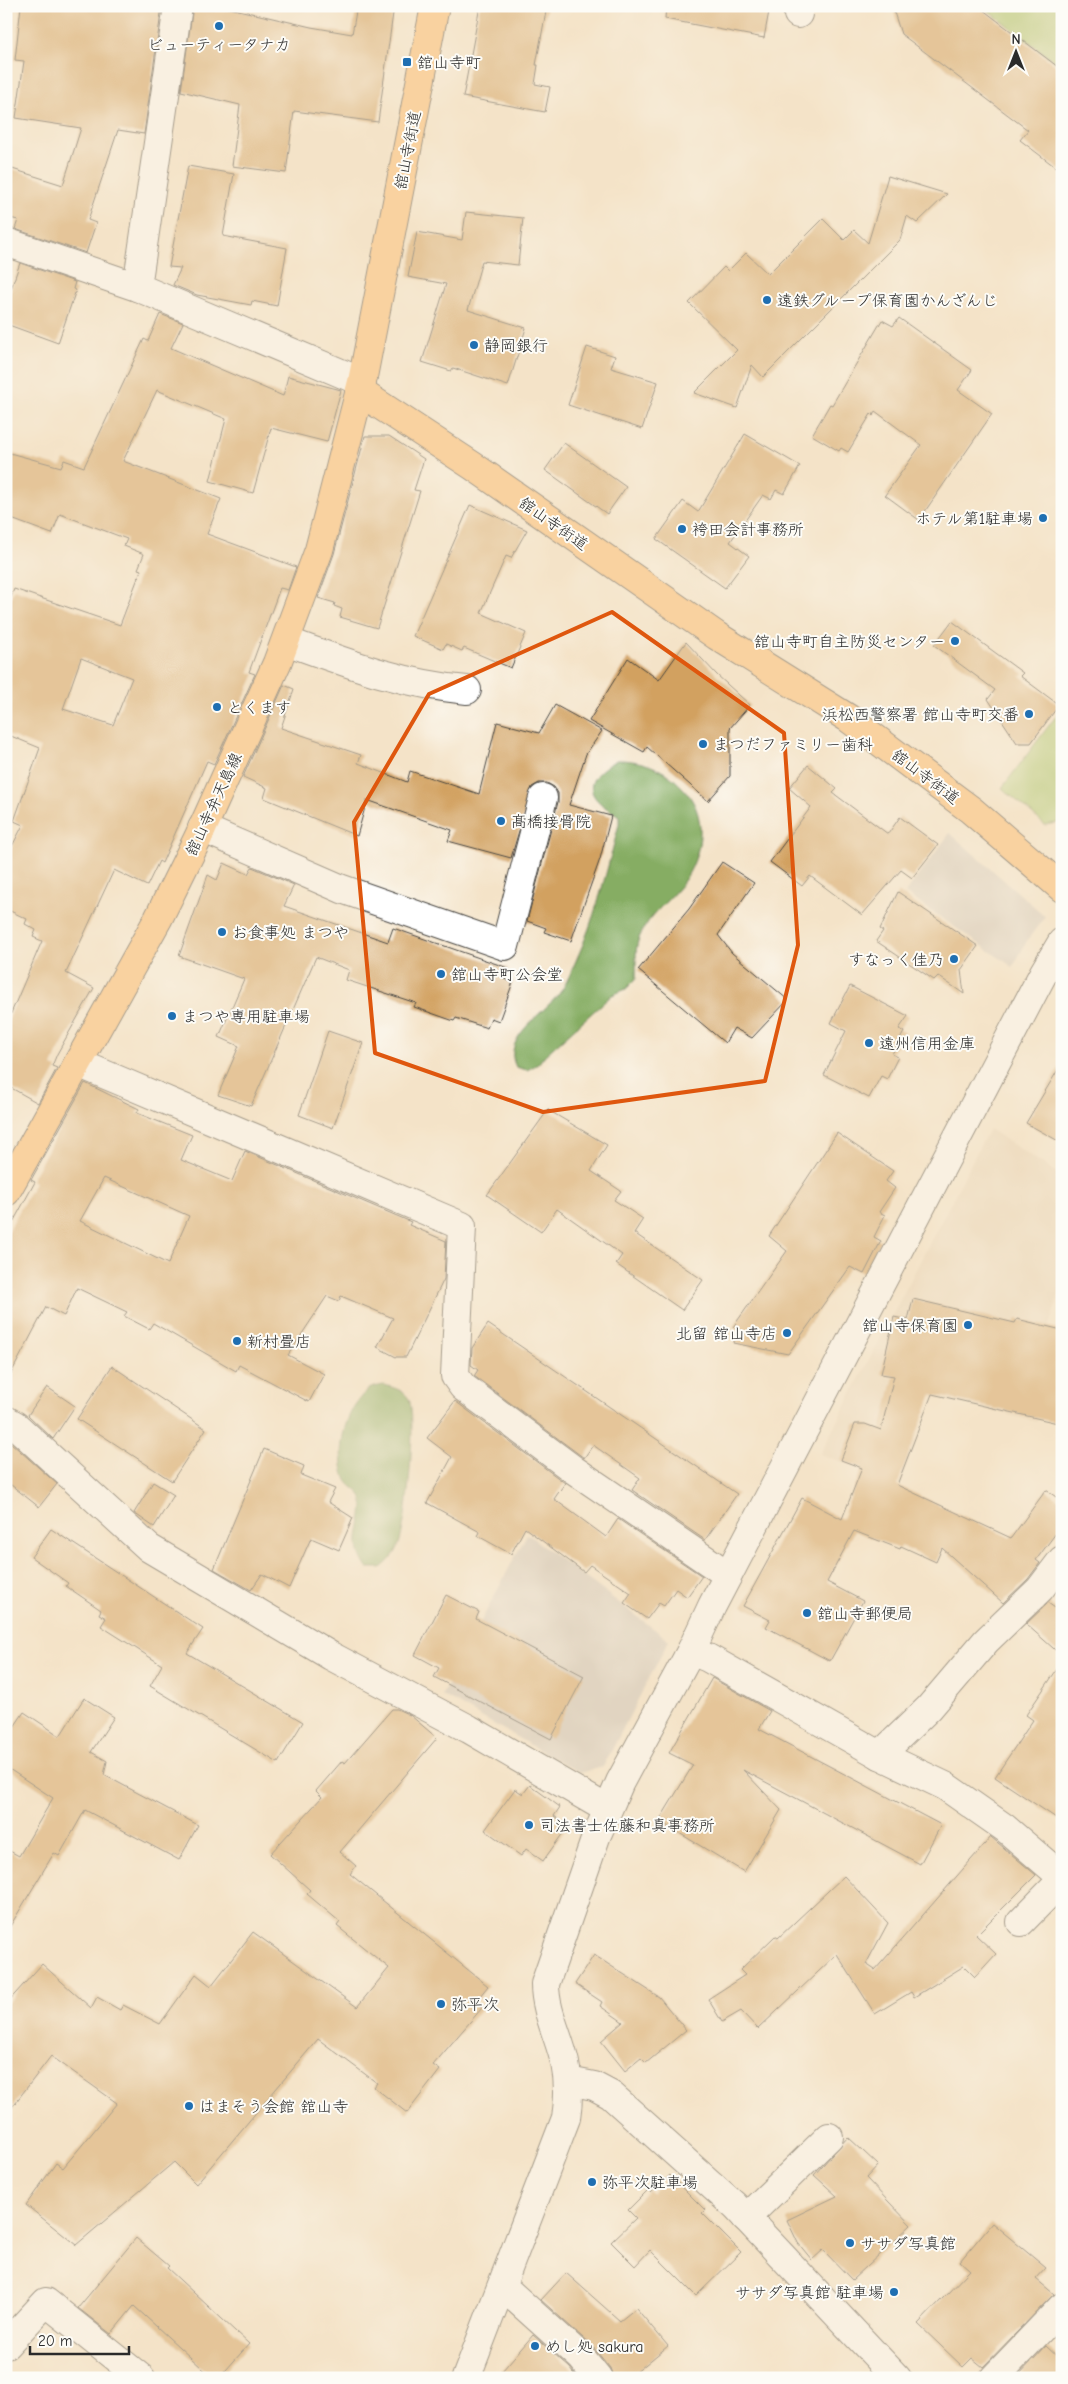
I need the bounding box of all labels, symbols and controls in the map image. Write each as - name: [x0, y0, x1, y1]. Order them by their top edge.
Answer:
- marker: ビューティータナカ: [213, 20, 225, 32]
- north arrow: [990, 28, 1040, 78]
- text: N: [1011, 31, 1021, 48]
- place label: ビューティータナカ: [147, 36, 291, 54]
- place label: 舘山寺町: [417, 54, 481, 72]
- marker: 舘山寺町: [401, 56, 413, 68]
- street label: 舘山寺街道: [392, 109, 424, 191]
- place label: 遠鉄グループ保育園かんざんじ: [777, 292, 998, 310]
- marker: 遠鉄グループ保育園かんざんじ: [761, 294, 773, 306]
- place label: 静岡銀行: [484, 337, 548, 355]
- marker: 静岡銀行: [468, 339, 480, 351]
- street label: 舘山寺街道: [515, 493, 591, 554]
- place label: ホテル第1駐車場: [915, 510, 1033, 528]
- marker: ホテル第1駐車場: [1037, 512, 1049, 524]
- place label: 袴田会計事務所: [692, 521, 804, 539]
- marker: 袴田会計事務所: [676, 523, 688, 535]
- place label: 舘山寺町自主防災センター: [754, 633, 945, 651]
- marker: 舘山寺町自主防災センター: [949, 635, 961, 647]
- place label: とくます: [227, 699, 291, 717]
- marker: とくます: [211, 701, 223, 713]
- place label: 浜松西警察署 館山寺町交番: [822, 706, 1019, 724]
- marker: 浜松西警察署 館山寺町交番: [1023, 708, 1035, 720]
- place label: まつだファミリー歯科: [713, 736, 873, 754]
- marker: まつだファミリー歯科: [697, 738, 709, 750]
- street label: 舘山寺街道: [888, 746, 963, 808]
- street label: 舘山寺弁天島線: [182, 750, 246, 859]
- place label: 髙橋接骨院: [511, 813, 591, 831]
- marker: 髙橋接骨院: [495, 815, 507, 827]
- place label: お食事処 まつや: [232, 924, 349, 942]
- marker: お食事処 まつや: [216, 926, 228, 938]
- place label: すなっく佳乃: [848, 951, 944, 969]
- marker: すなっく佳乃: [948, 953, 960, 965]
- place label: 舘山寺町公会堂: [451, 966, 563, 984]
- marker: 舘山寺町公会堂: [435, 968, 447, 980]
- place label: まつや専用駐車場: [182, 1008, 310, 1026]
- marker: まつや専用駐車場: [166, 1010, 178, 1022]
- place label: 遠州信用金庫: [879, 1035, 975, 1053]
- marker: 遠州信用金庫: [863, 1037, 875, 1049]
- place label: 舘山寺保育園: [862, 1317, 958, 1335]
- marker: 舘山寺保育園: [962, 1319, 974, 1331]
- place label: 北留 舘山寺店: [676, 1325, 777, 1343]
- marker: 北留 舘山寺店: [781, 1327, 793, 1339]
- place label: 新村畳店: [247, 1333, 311, 1351]
- marker: 新村畳店: [231, 1335, 243, 1347]
- place label: 舘山寺郵便局: [817, 1605, 913, 1623]
- marker: 舘山寺郵便局: [801, 1607, 813, 1619]
- place label: 司法書士佐藤和真事務所: [539, 1817, 715, 1835]
- marker: 司法書士佐藤和真事務所: [523, 1819, 535, 1831]
- place label: 弥平次: [451, 1996, 499, 2014]
- marker: 弥平次: [435, 1998, 447, 2010]
- place label: はまそう会館 舘山寺: [199, 2098, 348, 2116]
- marker: はまそう会館 舘山寺: [183, 2100, 195, 2112]
- place label: 弥平次駐車場: [602, 2174, 698, 2192]
- marker: 弥平次駐車場: [586, 2176, 598, 2188]
- place label: ササダ写真館: [860, 2235, 956, 2253]
- marker: ササダ写真館: [844, 2237, 856, 2249]
- place label: ササダ写真館 駐車場: [735, 2284, 884, 2302]
- marker: ササダ写真館 駐車場: [888, 2286, 900, 2298]
- scale bar: [30, 2324, 129, 2356]
- text: 20 m: [38, 2332, 72, 2350]
- place label: めし処 sakura: [545, 2338, 643, 2356]
- marker: めし処 sakura: [529, 2340, 541, 2352]

